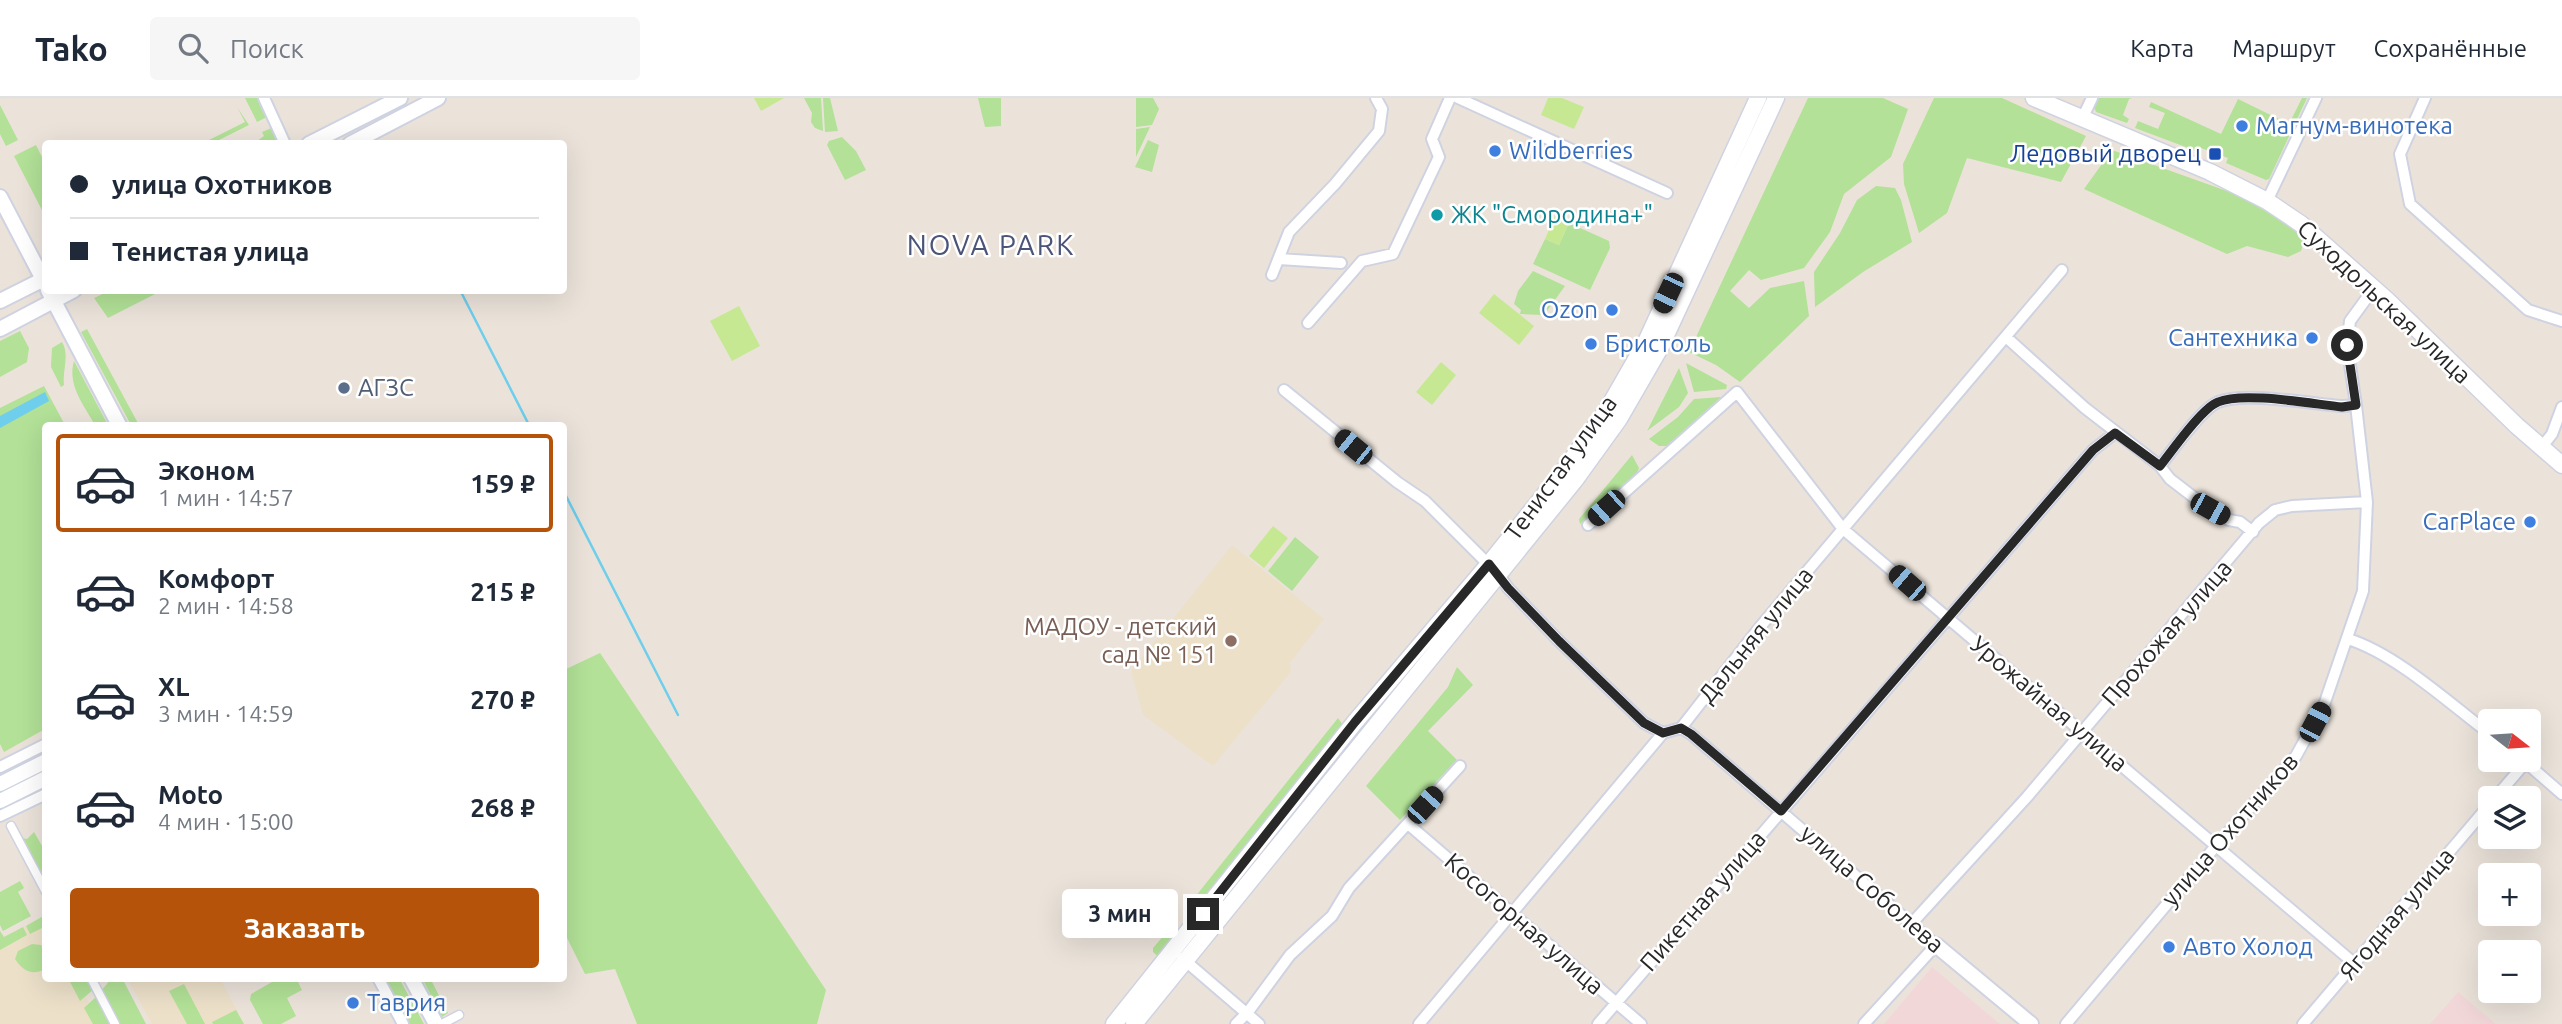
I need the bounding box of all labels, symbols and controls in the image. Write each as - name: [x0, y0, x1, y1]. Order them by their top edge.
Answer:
- search box: [150, 17, 640, 80]
- icon: search: [174, 29, 212, 67]
- text: Tako: [35, 30, 108, 67]
- text: Поиск: [230, 34, 304, 63]
- text: Карта: [2130, 35, 2194, 62]
- text: Маршрут: [2232, 35, 2336, 62]
- text: Сохранённые: [2374, 35, 2527, 62]
- place label: Магнум-винотека: [2256, 112, 2453, 139]
- marker: Магнум-винотека: [2234, 118, 2250, 134]
- place label: Wildberries: [1509, 137, 1633, 164]
- place label: Ледовый дворец: [2010, 140, 2201, 167]
- marker: Wildberries: [1487, 143, 1503, 159]
- marker: Ледовый дворец: [2207, 146, 2223, 162]
- text: улица Охотников: [112, 170, 333, 199]
- place label: ЖК "Смородина+": [1451, 201, 1653, 228]
- marker: ЖК "Смородина+": [1429, 207, 1445, 223]
- street label: Суходольская улица: [2292, 214, 2477, 389]
- district label: NOVA PARK: [907, 229, 1075, 260]
- text: Тенистая улица: [112, 237, 309, 266]
- car: [1650, 270, 1687, 316]
- place label: Ozon: [1541, 296, 1598, 323]
- marker: Ozon: [1604, 302, 1620, 318]
- place label: Сантехника: [2168, 324, 2298, 351]
- route start: [2331, 329, 2363, 361]
- place label: Бристоль: [1605, 330, 1711, 357]
- marker: Сантехника: [2304, 330, 2320, 346]
- marker: Бристоль: [1583, 336, 1599, 352]
- place label: АГЗС: [358, 374, 414, 401]
- marker: АГЗС: [336, 380, 352, 396]
- street label: Тенистая улица: [1499, 390, 1622, 545]
- car: [1331, 426, 1376, 468]
- icon: car: [74, 452, 137, 515]
- text: Эконом: [158, 456, 255, 485]
- text: 159 ₽: [470, 469, 535, 498]
- text: 1 мин · 14:57: [158, 485, 294, 510]
- car: [1584, 486, 1629, 530]
- car: [2187, 490, 2234, 528]
- place label: CarPlace: [2422, 508, 2516, 535]
- marker: CarPlace: [2522, 514, 2538, 530]
- street label: Прохожая улица: [2096, 554, 2237, 711]
- icon: car: [74, 560, 137, 623]
- street label: Дальняя улица: [1693, 561, 1819, 708]
- car: [1885, 561, 1930, 605]
- text: Комфорт: [158, 564, 274, 593]
- text: 215 ₽: [470, 577, 535, 606]
- text: 2 мин · 14:58: [158, 593, 294, 618]
- place label: МАДОУ - детский сад № 151: [1024, 613, 1217, 668]
- street label: Урожайная улица: [1966, 630, 2133, 777]
- marker: МАДОУ - детский сад № 151: [1223, 633, 1239, 649]
- icon: car: [74, 668, 137, 731]
- text: XL: [158, 672, 189, 701]
- text: 270 ₽: [470, 685, 535, 714]
- car: [2296, 699, 2335, 745]
- text: 3 мин · 14:59: [158, 701, 294, 726]
- north arrow: [2478, 709, 2541, 772]
- map controls: [2478, 709, 2541, 1003]
- street label: улица Охотников: [2156, 748, 2303, 912]
- icon: car: [74, 776, 137, 839]
- text: Moto: [158, 780, 223, 809]
- car: [1404, 782, 1447, 828]
- button: layers: [2478, 786, 2541, 849]
- text: 268 ₽: [470, 793, 535, 822]
- text: 4 мин · 15:00: [158, 809, 294, 834]
- street label: улица Соболева: [1795, 819, 1949, 958]
- street label: Пикетная улица: [1634, 825, 1771, 976]
- street label: Ягодная улица: [2334, 842, 2459, 985]
- street label: Косогорная улица: [1439, 847, 1609, 1000]
- button: +: [2478, 863, 2541, 926]
- button: Заказать: [70, 888, 539, 968]
- callout: 3 мин: [1063, 890, 1178, 938]
- route end: [1187, 898, 1219, 930]
- text: 3 мин: [1088, 901, 1152, 926]
- place label: Авто Холод: [2183, 933, 2313, 960]
- marker: Авто Холод: [2161, 939, 2177, 955]
- button: −: [2478, 940, 2541, 1003]
- place label: Таврия: [367, 989, 446, 1016]
- marker: Таврия: [345, 995, 361, 1011]

